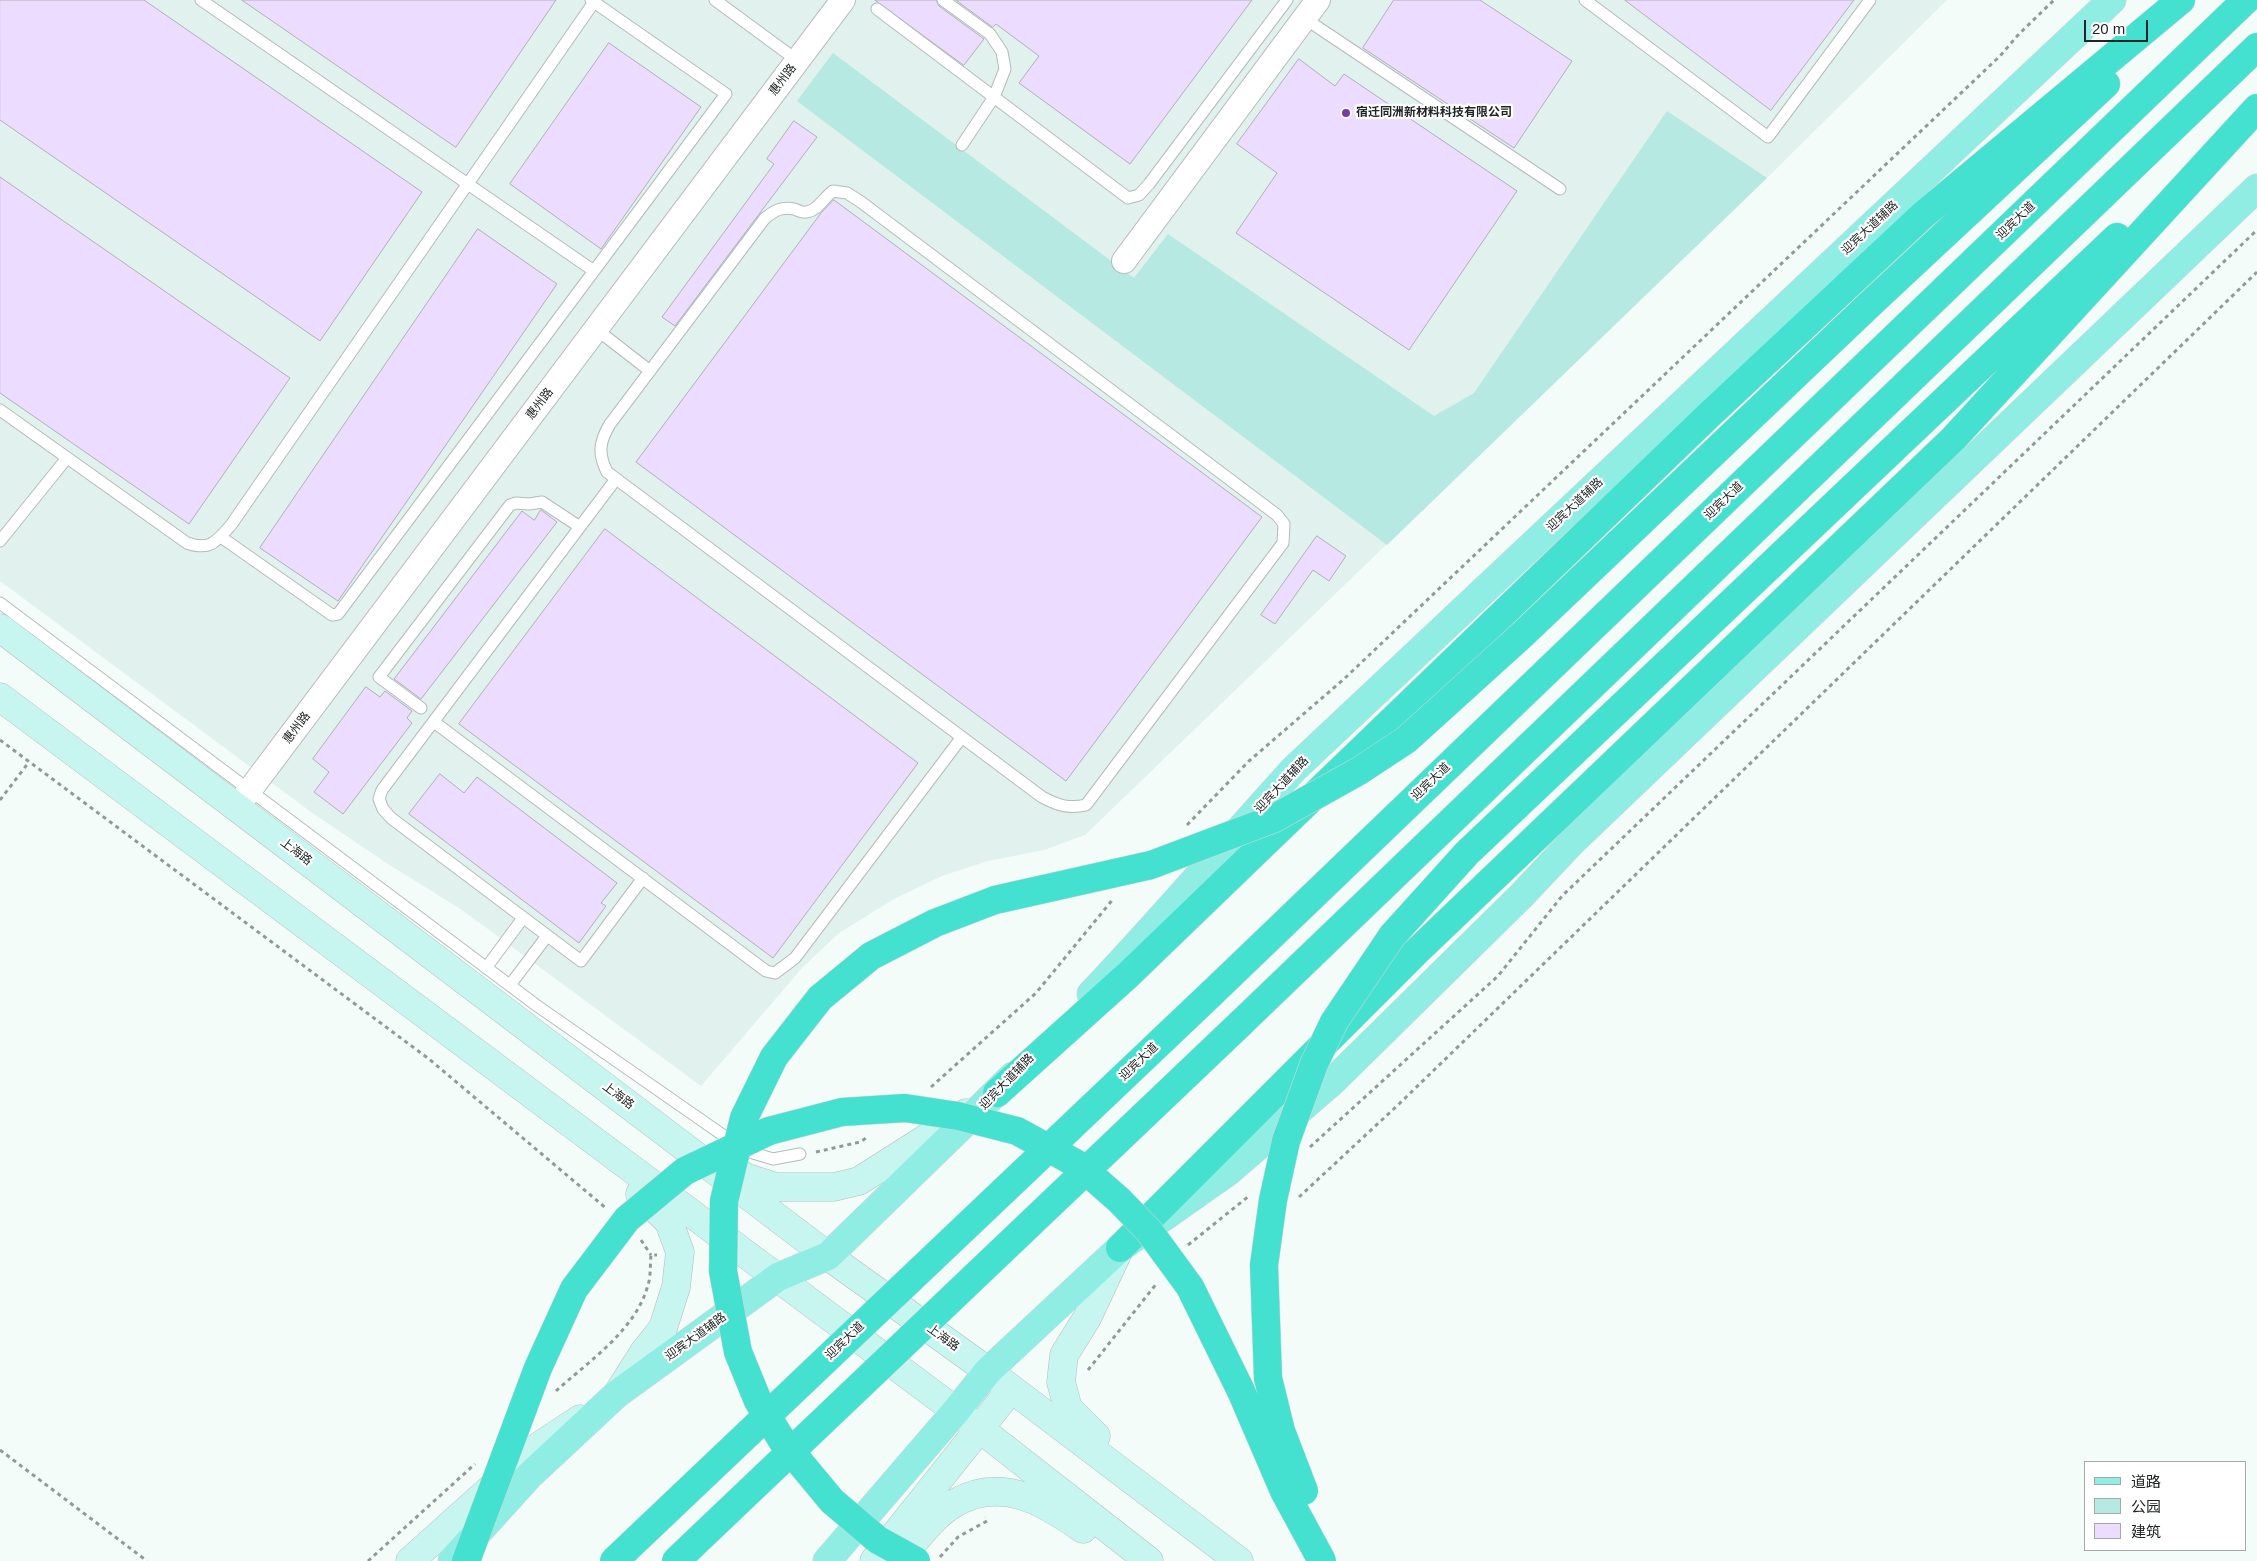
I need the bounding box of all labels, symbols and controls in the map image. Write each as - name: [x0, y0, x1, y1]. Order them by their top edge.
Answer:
- scale bar: [2087, 10, 2151, 42]
- text: 20 m: [2092, 20, 2125, 37]
- street label: 惠州路: [766, 61, 800, 99]
- place label: 宿迁同洲新材料科技有限公司: [1356, 106, 1512, 120]
- marker: 宿迁同洲新材料科技有限公司: [1340, 107, 1352, 119]
- street label: 迎宾大道辅路: [1839, 198, 1901, 258]
- street label: 迎宾大道: [1994, 199, 2038, 243]
- street label: 惠州路: [523, 385, 557, 423]
- street label: 迎宾大道辅路: [1544, 475, 1606, 535]
- street label: 迎宾大道: [1702, 479, 1746, 523]
- street label: 惠州路: [280, 709, 314, 747]
- street label: 迎宾大道辅路: [1252, 754, 1312, 816]
- street label: 迎宾大道: [1409, 760, 1453, 804]
- street label: 上海路: [277, 835, 315, 869]
- street label: 迎宾大道: [1117, 1040, 1161, 1084]
- street label: 迎宾大道辅路: [977, 1051, 1037, 1113]
- street label: 上海路: [599, 1079, 637, 1113]
- street label: 迎宾大道辅路: [663, 1310, 729, 1364]
- street label: 迎宾大道: [823, 1319, 867, 1363]
- street label: 上海路: [924, 1322, 962, 1354]
- legend: [2084, 1461, 2247, 1551]
- text: 道路: [2131, 1473, 2161, 1490]
- text: 公园: [2131, 1498, 2161, 1515]
- text: 建筑: [2131, 1523, 2161, 1540]

